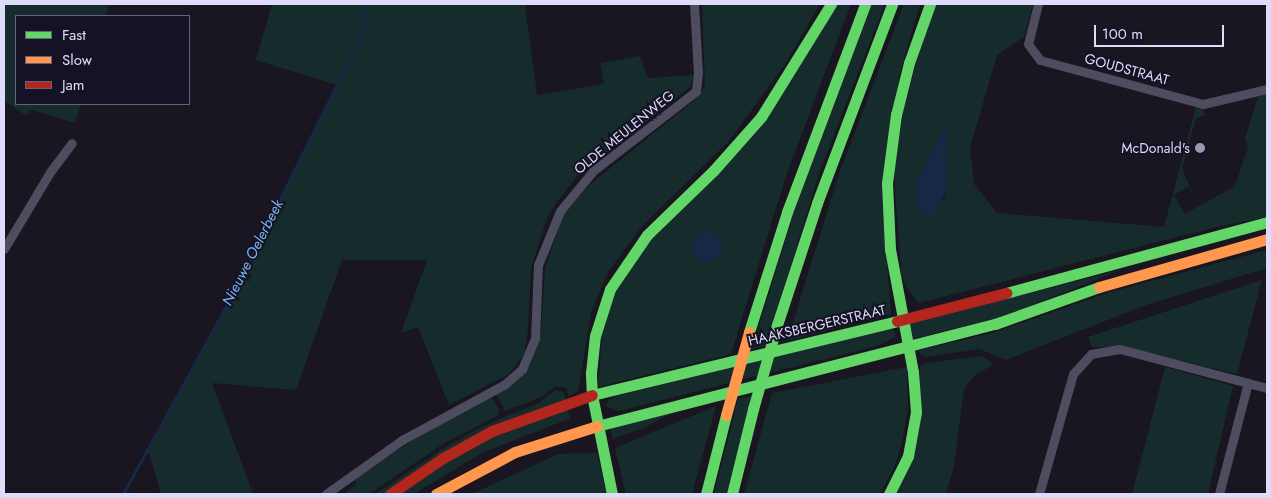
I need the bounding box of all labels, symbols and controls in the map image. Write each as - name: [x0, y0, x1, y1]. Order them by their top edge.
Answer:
- legend: [15, 15, 190, 105]
- scale bar: [1096, 15, 1226, 47]
- text: 100 m: [1102, 23, 1143, 45]
- text: Fast: [62, 24, 86, 46]
- text: Slow: [62, 49, 92, 71]
- street label: GOUDSTRAAT: [1083, 50, 1171, 88]
- text: Jam: [62, 74, 85, 96]
- street label: OLDE MEULENWEG: [571, 87, 677, 177]
- place label: McDonald's: [1121, 140, 1190, 156]
- marker: McDonald's: [1194, 142, 1206, 154]
- water label: Nieuwe Oelerbeek: [219, 197, 287, 309]
- street label: HAAKSBERGERSTRAAT: [747, 301, 887, 349]

